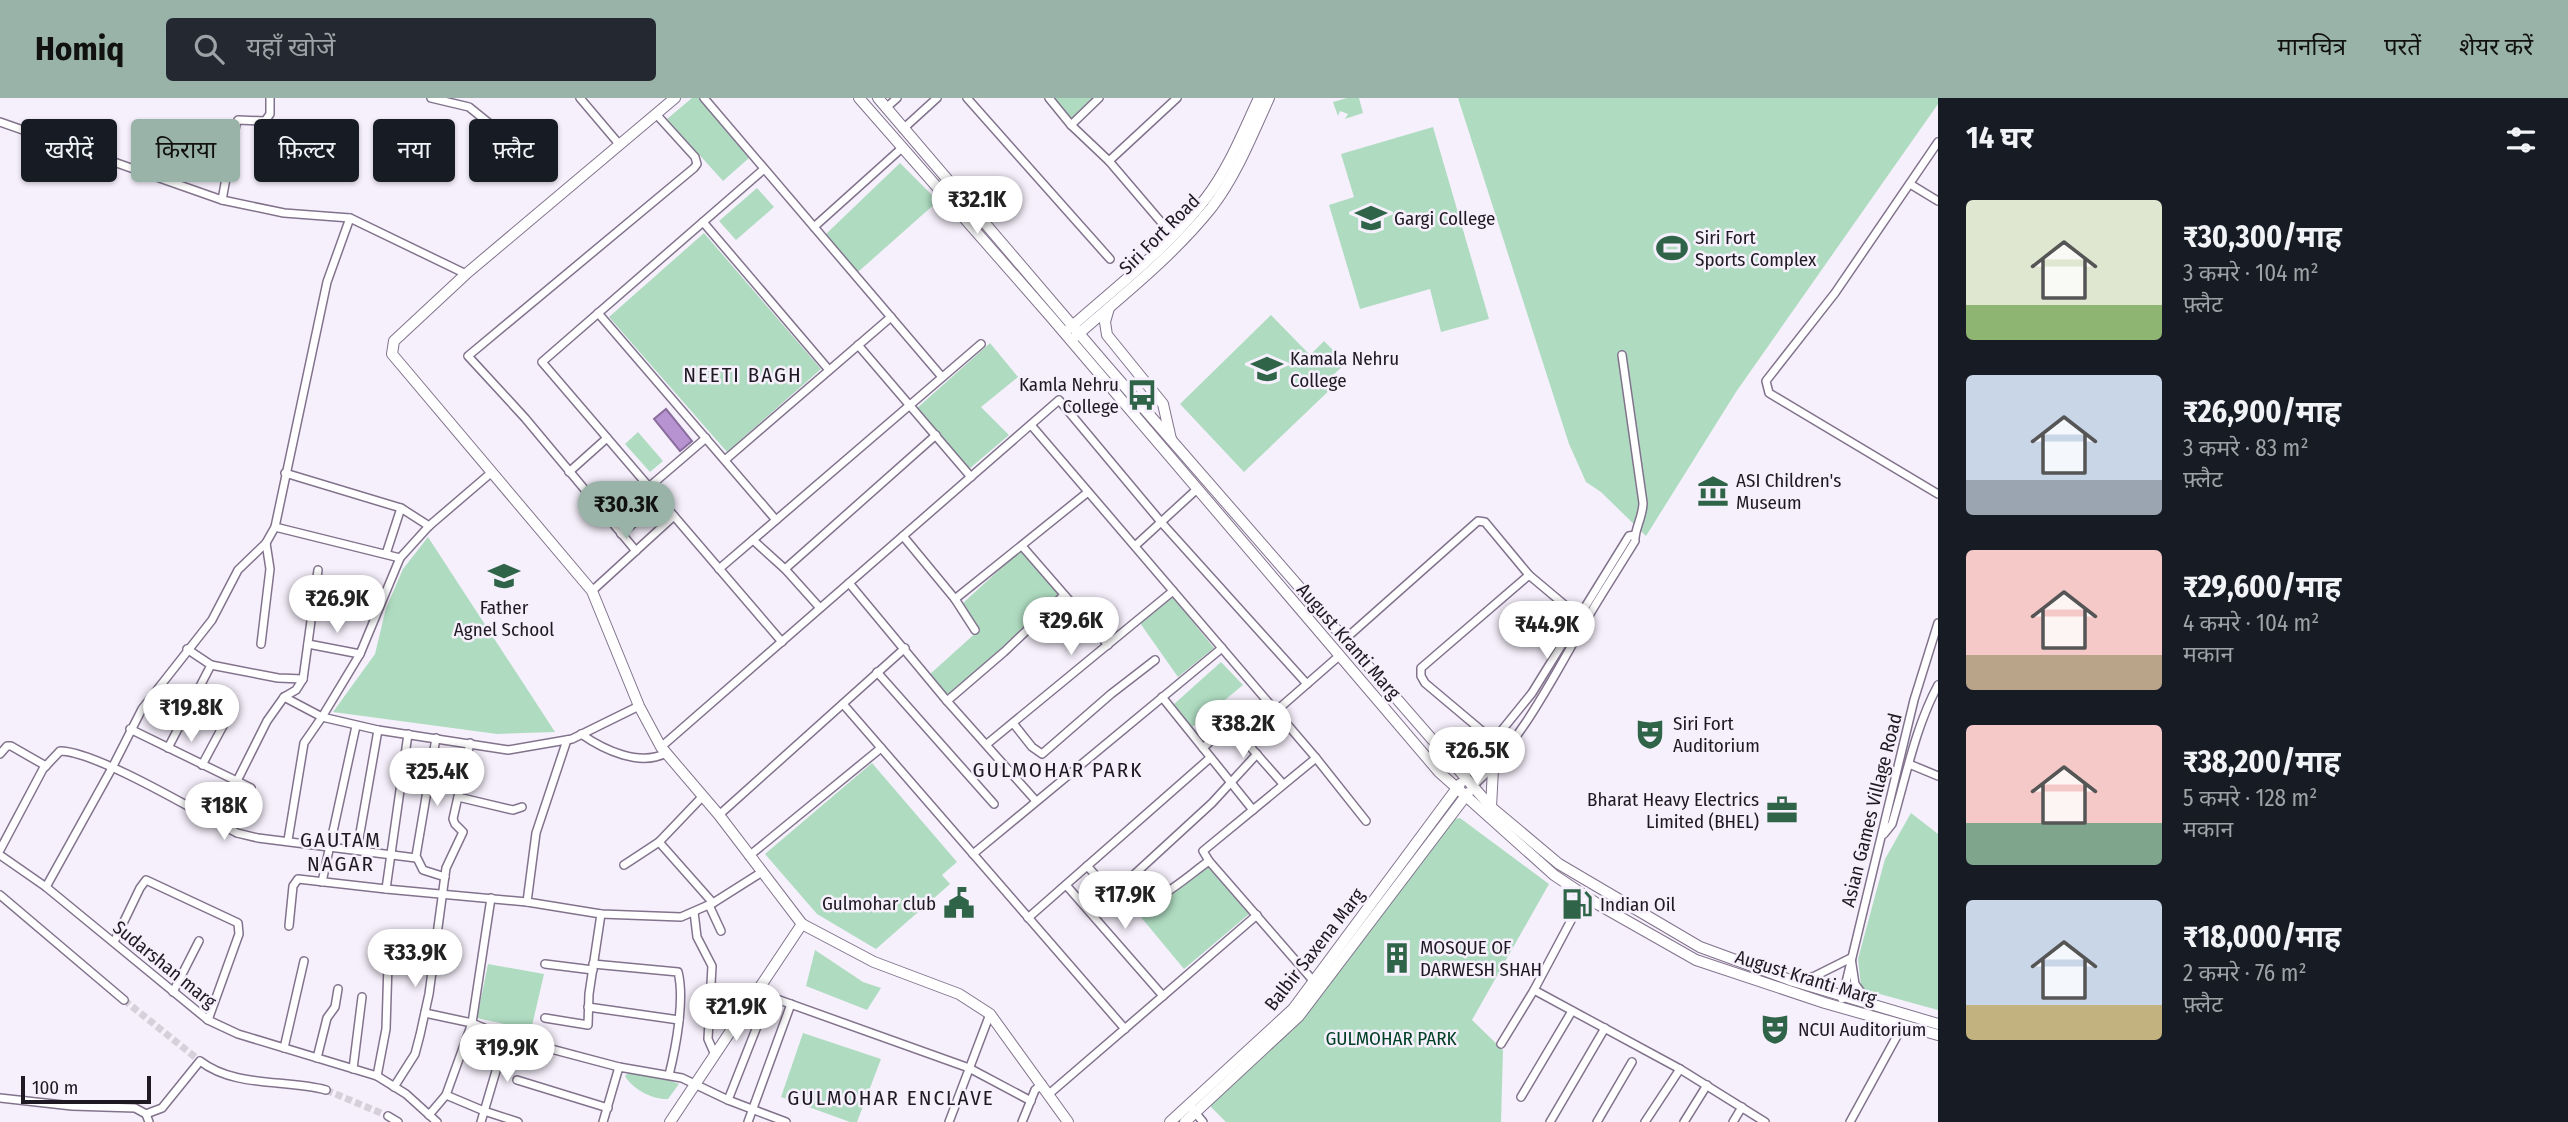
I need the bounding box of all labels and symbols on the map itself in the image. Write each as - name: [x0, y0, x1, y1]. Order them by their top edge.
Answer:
- pin: ₹32.1K: [920, 176, 1034, 236]
- street label: Siri Fort Road: [1114, 189, 1204, 279]
- school or university icon: Gargi College: [1354, 201, 1388, 235]
- place label: Gargi College: [1394, 207, 1495, 230]
- place label: Siri Fort Sports Complex: [1695, 226, 1817, 271]
- sports icon: Siri Fort Sports Complex: [1655, 231, 1689, 265]
- place label: Kamala Nehru College: [1290, 347, 1399, 392]
- school or university icon: Kamala Nehru College: [1250, 352, 1284, 386]
- district label: NEETI BAGH: [683, 362, 803, 388]
- place label: Kamla Nehru College: [1019, 373, 1119, 418]
- bus stop icon: Kamla Nehru College: [1125, 378, 1159, 412]
- place label: ASI Children's Museum: [1736, 469, 1841, 514]
- museum icon: ASI Children's Museum: [1696, 474, 1730, 508]
- pin: ₹30.3K: [569, 482, 683, 541]
- school or university icon: Father Agnel School: [487, 559, 521, 593]
- pin: ₹26.9K: [280, 575, 394, 635]
- street label: August Kranti Marg: [1292, 579, 1405, 704]
- place label: Father Agnel School: [454, 596, 554, 641]
- pin: ₹29.6K: [1014, 598, 1128, 657]
- pin: ₹44.9K: [1490, 602, 1604, 661]
- pin: ₹19.8K: [134, 684, 248, 744]
- pin: ₹38.2K: [1186, 700, 1300, 760]
- street label: Asian Games Village Road: [1836, 711, 1907, 909]
- place label: Siri Fort Auditorium: [1673, 712, 1760, 757]
- theatre icon: Siri Fort Auditorium: [1633, 717, 1667, 751]
- pin: ₹26.5K: [1420, 728, 1534, 787]
- pin: ₹25.4K: [380, 748, 494, 808]
- district label: GULMOHAR PARK: [973, 757, 1143, 783]
- pin: ₹18K: [183, 782, 265, 842]
- place label: Bharat Heavy Electrics Limited (BHEL): [1587, 788, 1759, 833]
- office icon: Bharat Heavy Electrics Limited (BHEL): [1765, 793, 1799, 827]
- district label: GAUTAM NAGAR: [300, 827, 382, 877]
- pin: ₹17.9K: [1068, 872, 1182, 931]
- street label: Balbir Saxena Marg: [1260, 884, 1369, 1015]
- public building icon: Gulmohar club: [942, 886, 976, 920]
- fuel station icon: Indian Oil: [1560, 887, 1594, 921]
- place label: Gulmohar club: [822, 892, 936, 915]
- place label: Indian Oil: [1600, 893, 1676, 916]
- street label: Sudarshan marg: [108, 916, 221, 1013]
- pin: ₹33.9K: [358, 930, 472, 989]
- place label: MOSQUE OF DARWESH SHAH: [1420, 936, 1542, 981]
- building icon: MOSQUE OF DARWESH SHAH: [1380, 941, 1414, 975]
- street label: August Kranti Marg: [1732, 945, 1879, 1010]
- pin: ₹21.9K: [679, 984, 793, 1043]
- theatre icon: NCUI Auditorium: [1758, 1012, 1792, 1046]
- place label: NCUI Auditorium: [1798, 1018, 1926, 1041]
- pin: ₹19.9K: [450, 1024, 564, 1084]
- park label: GULMOHAR PARK: [1325, 1027, 1457, 1050]
- scale bar: [21, 1073, 150, 1105]
- district label: GULMOHAR ENCLAVE: [787, 1085, 995, 1111]

